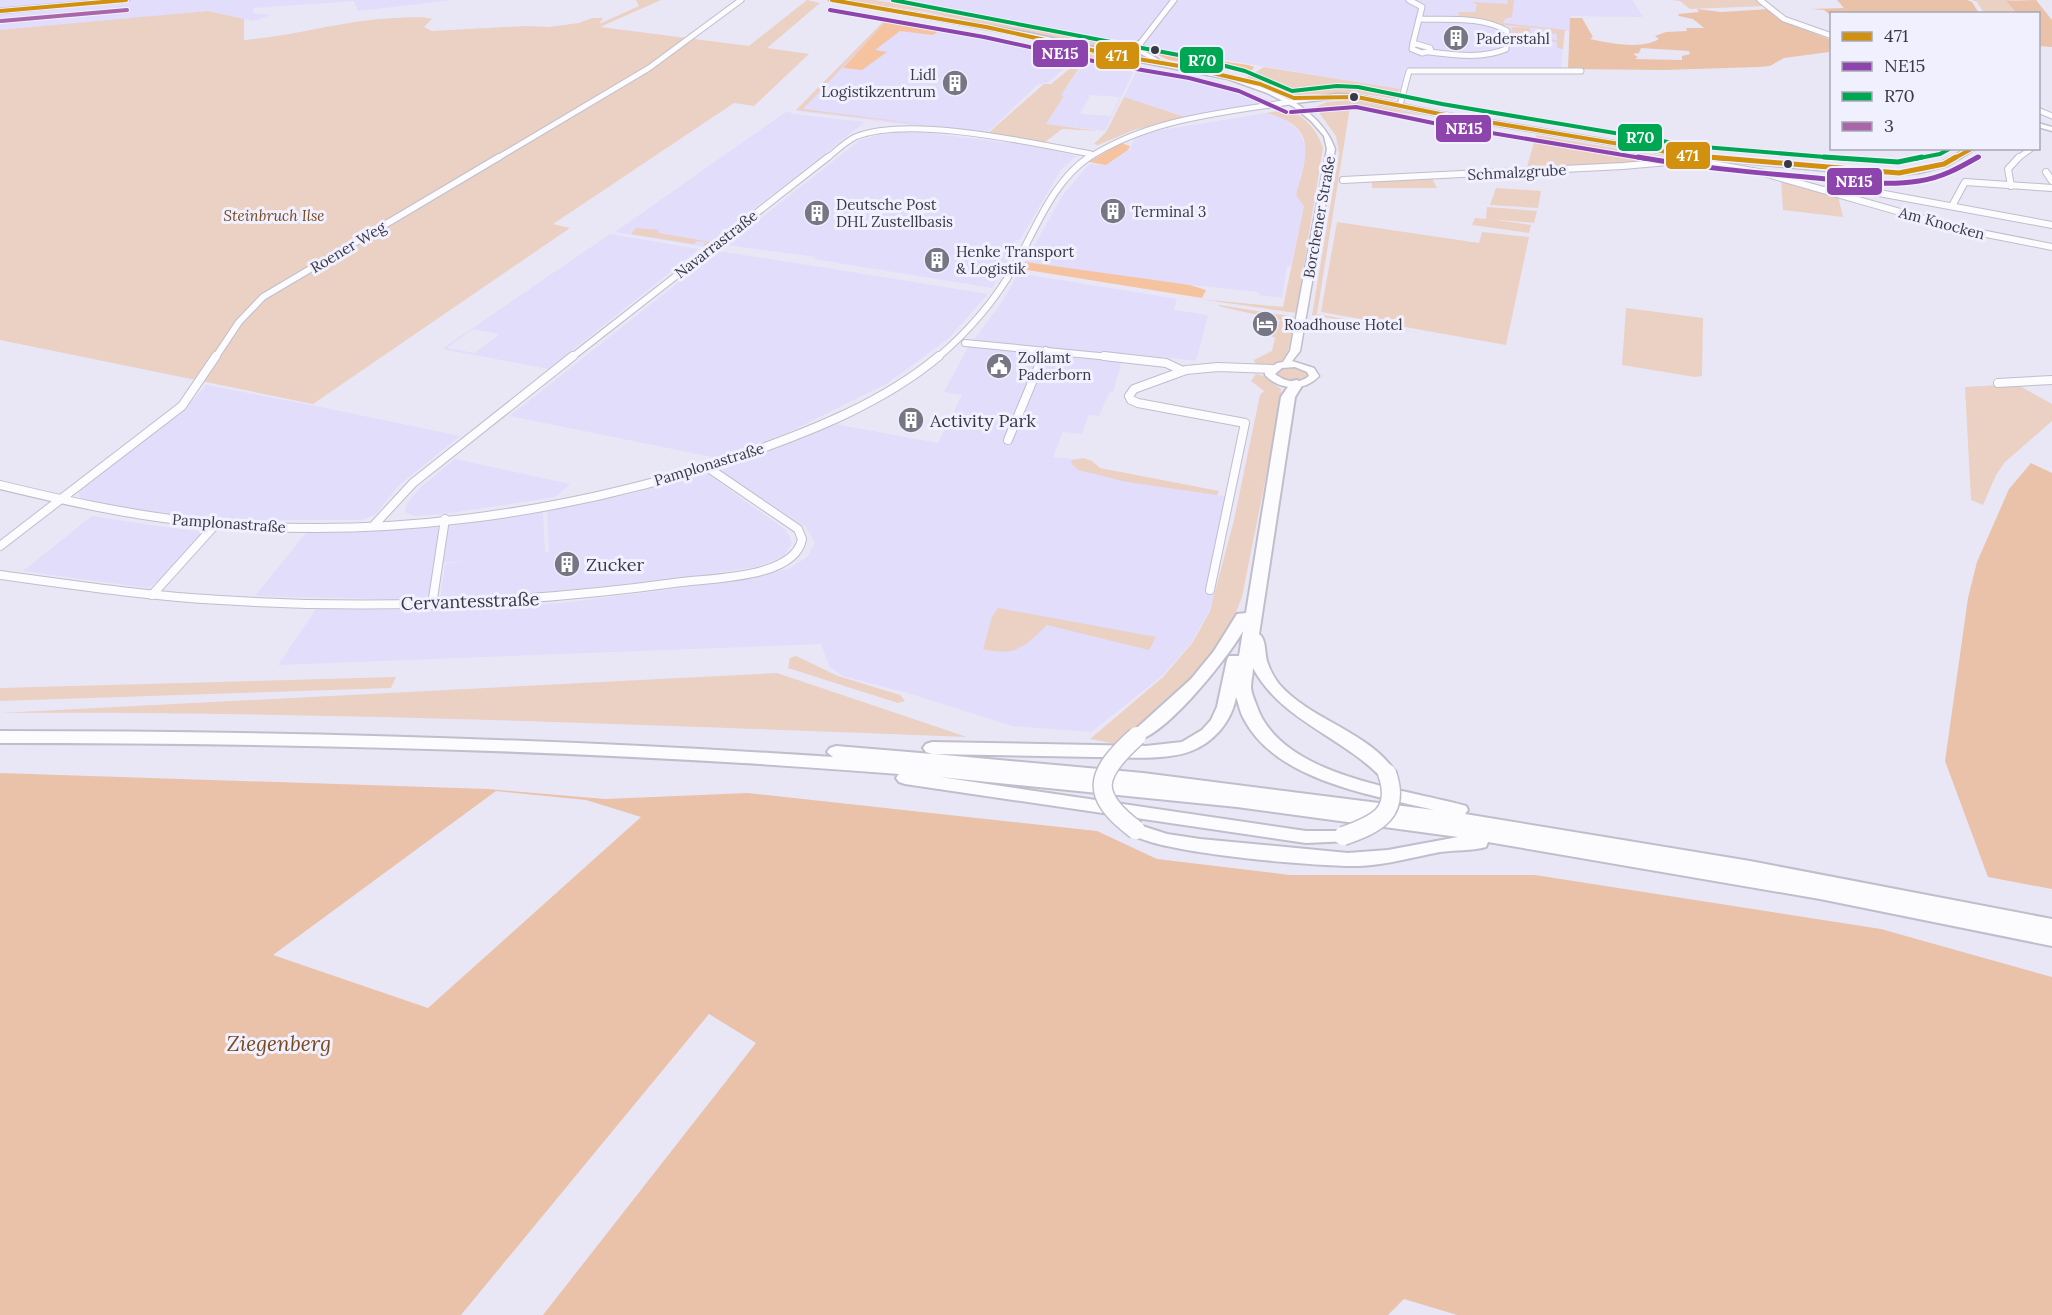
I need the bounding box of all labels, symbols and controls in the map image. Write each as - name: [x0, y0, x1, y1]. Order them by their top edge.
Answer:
- legend: [1830, 12, 2040, 150]
- building icon: Paderstahl: [1441, 23, 1471, 53]
- text: 471: [1884, 24, 1909, 47]
- place label: Paderstahl: [1476, 29, 1550, 48]
- line badge: NE15: [1032, 39, 1089, 68]
- line badge: 471: [1095, 41, 1140, 70]
- text: NE15: [1041, 43, 1079, 63]
- unlabelled marker: [1149, 44, 1161, 56]
- text: 471: [1106, 45, 1128, 65]
- line badge: R70: [1179, 46, 1224, 74]
- text: R70: [1188, 50, 1216, 70]
- text: NE15: [1884, 54, 1925, 77]
- place label: Lidl Logistikzentrum: [821, 65, 936, 101]
- building icon: Lidl Logistikzentrum: [940, 68, 970, 98]
- text: R70: [1884, 84, 1915, 107]
- unlabelled marker: [1348, 91, 1360, 103]
- line badge: NE15: [1435, 114, 1492, 143]
- text: 3: [1884, 114, 1894, 137]
- text: NE15: [1445, 118, 1483, 138]
- line badge: R70: [1617, 123, 1663, 152]
- text: R70: [1626, 127, 1654, 147]
- line badge: 471: [1665, 141, 1711, 170]
- text: 471: [1677, 145, 1699, 165]
- street label: Borchener Straße: [1299, 154, 1339, 280]
- unlabelled marker: [1782, 158, 1794, 170]
- street label: Schmalzgrube: [1467, 160, 1567, 184]
- line badge: NE15: [1826, 167, 1883, 196]
- text: NE15: [1835, 171, 1873, 191]
- place label: Deutsche Post DHL Zustellbasis: [836, 195, 953, 231]
- building icon: Terminal 3: [1098, 196, 1128, 226]
- building icon: Deutsche Post DHL Zustellbasis: [802, 198, 832, 228]
- place label: Terminal 3: [1132, 202, 1206, 221]
- street label: Am Knocken: [1896, 202, 1987, 244]
- park label: Steinbruch Ilse: [224, 206, 324, 225]
- street label: Navarrastraße: [671, 206, 761, 282]
- street label: Roener Weg: [307, 217, 390, 277]
- place label: Henke Transport & Logistik: [956, 242, 1075, 278]
- building icon: Henke Transport & Logistik: [922, 245, 952, 275]
- hotel icon: Roadhouse Hotel: [1250, 309, 1280, 339]
- place label: Roadhouse Hotel: [1284, 315, 1403, 334]
- place label: Zollamt Paderborn: [1018, 348, 1091, 384]
- public building icon: Zollamt Paderborn: [984, 351, 1014, 381]
- building icon: Activity Park: [896, 405, 926, 435]
- place label: Activity Park: [929, 409, 1036, 432]
- street label: Pamplonastraße: [652, 438, 766, 490]
- street label: Pamplonastraße: [171, 510, 287, 536]
- building icon: Zucker: [552, 549, 582, 579]
- place label: Zucker: [586, 553, 645, 576]
- street label: Cervantesstraße: [400, 587, 540, 615]
- park label: Ziegenberg: [227, 1030, 331, 1057]

